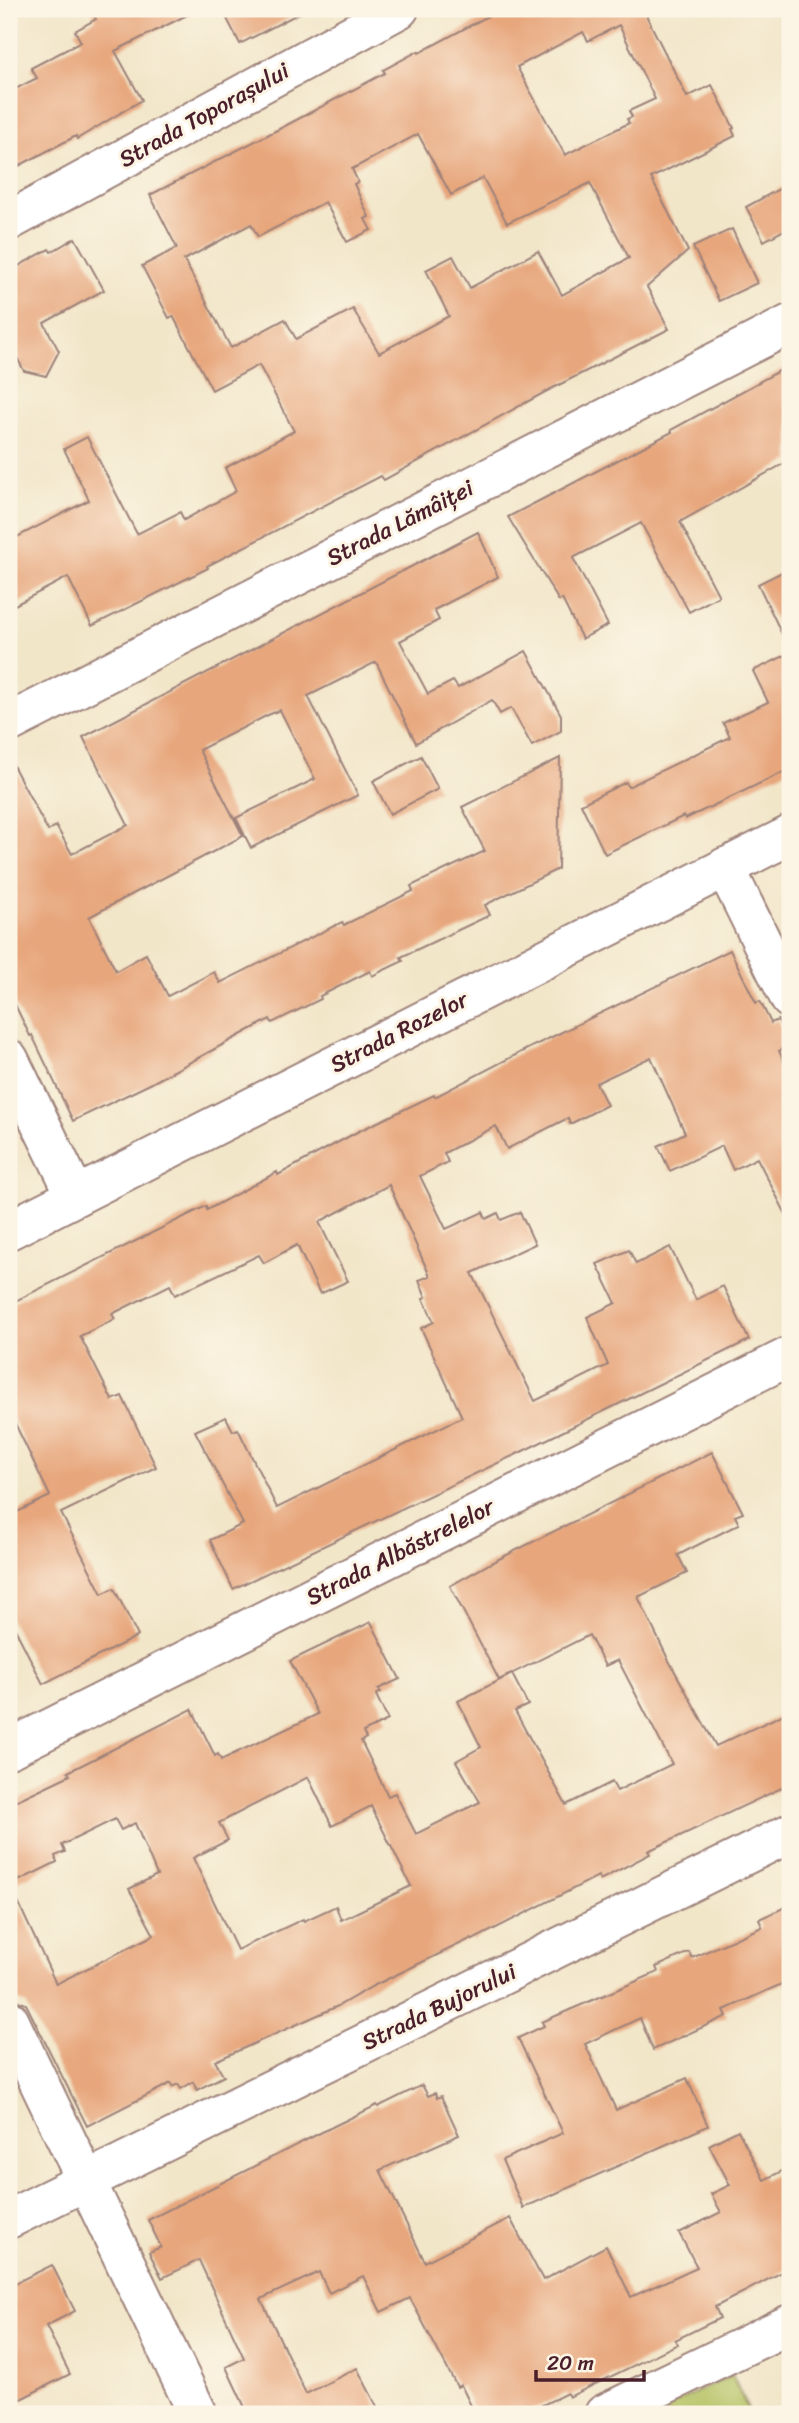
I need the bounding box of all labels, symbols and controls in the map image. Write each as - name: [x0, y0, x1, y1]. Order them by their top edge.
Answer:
- street label: Strada Toporașului: [111, 51, 298, 179]
- street label: Strada Lămâiței: [319, 468, 482, 578]
- street label: Strada Rozelor: [322, 979, 477, 1085]
- street label: Strada Albăstrelelor: [298, 1486, 503, 1617]
- street label: Strada Bujorului: [354, 1951, 524, 2062]
- scale bar: [536, 2339, 645, 2383]
- text: 20 m: [547, 2344, 594, 2382]

